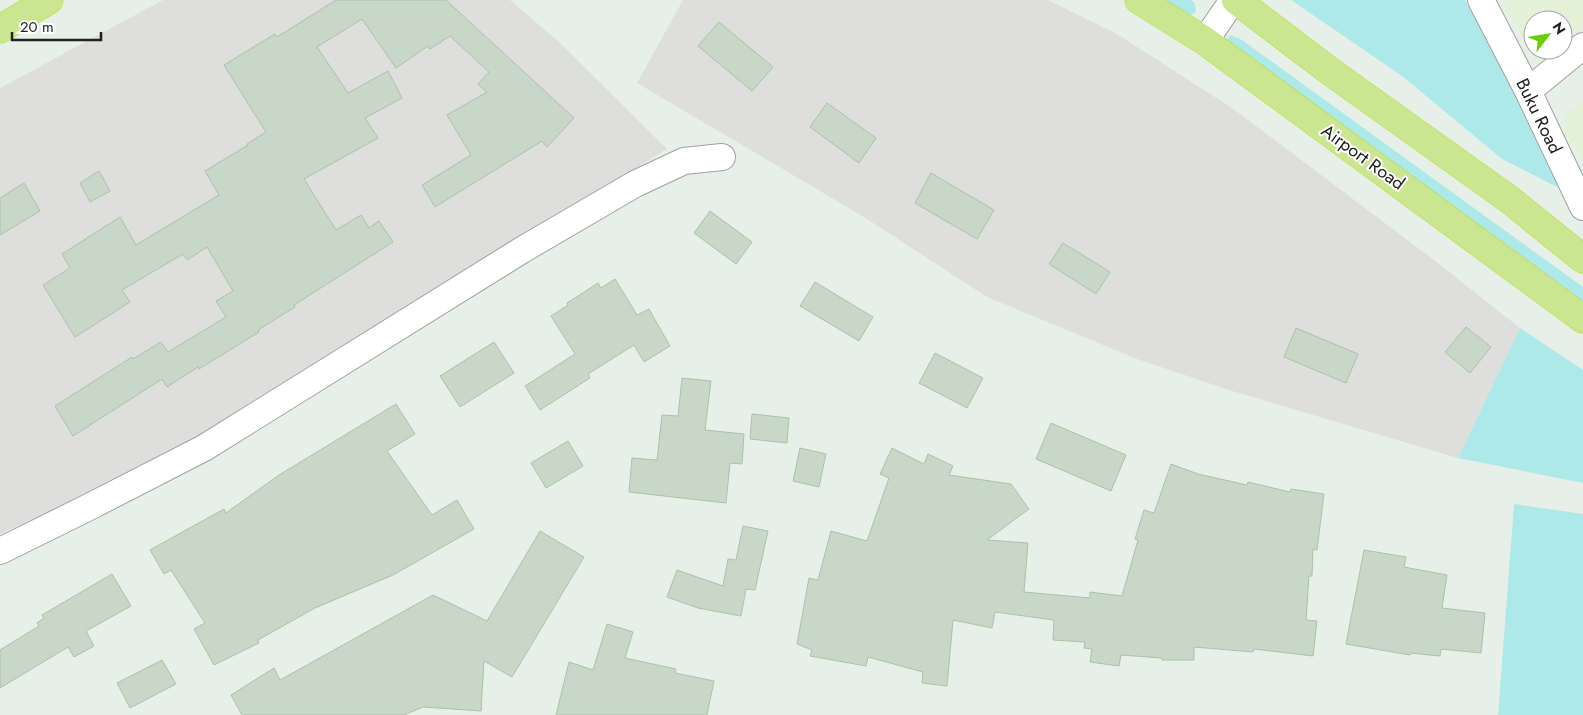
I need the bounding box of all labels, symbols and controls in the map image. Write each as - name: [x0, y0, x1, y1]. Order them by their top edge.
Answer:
- scale bar: [12, 10, 101, 42]
- north arrow: [1523, 10, 1573, 60]
- text: 20 m: [20, 16, 54, 38]
- text: N: [1548, 18, 1571, 38]
- street label: Buku Road: [1510, 74, 1568, 158]
- street label: Airport Road: [1316, 118, 1410, 196]

